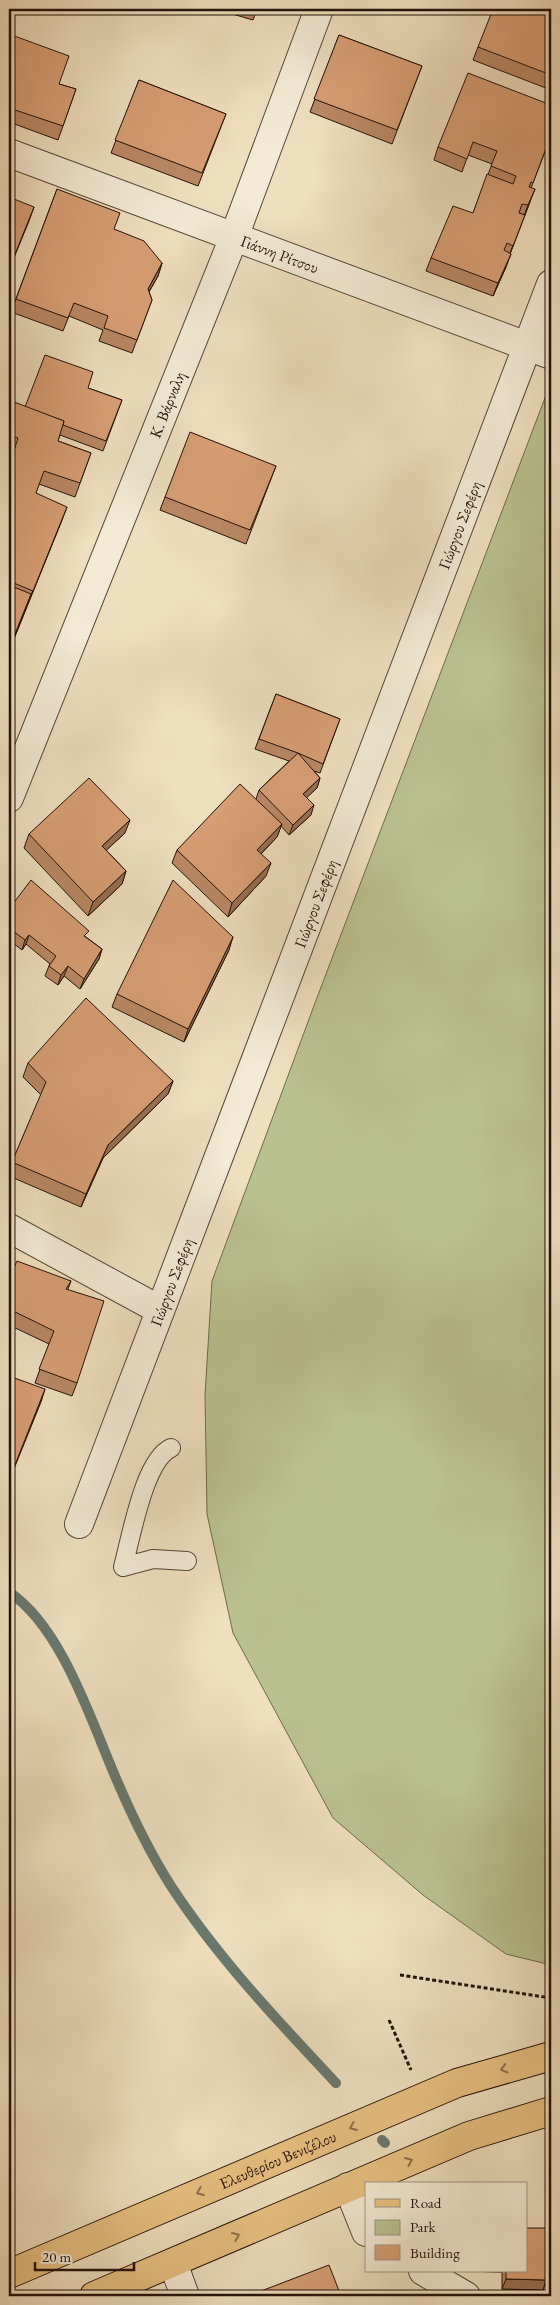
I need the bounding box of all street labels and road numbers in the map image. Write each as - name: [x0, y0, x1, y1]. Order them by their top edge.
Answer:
- street label: Γιάννη Ρίτσου: [238, 230, 322, 278]
- street label: Κ. Βάρναλη: [144, 368, 190, 441]
- street label: Γιώργου Σεφέρη: [433, 478, 486, 572]
- street label: Γιώργου Σεφέρη: [289, 856, 342, 951]
- street label: Γιώργου Σεφέρη: [145, 1235, 197, 1329]
- street label: Ελευθερίου Βενιζέλου: [216, 2125, 339, 2194]

